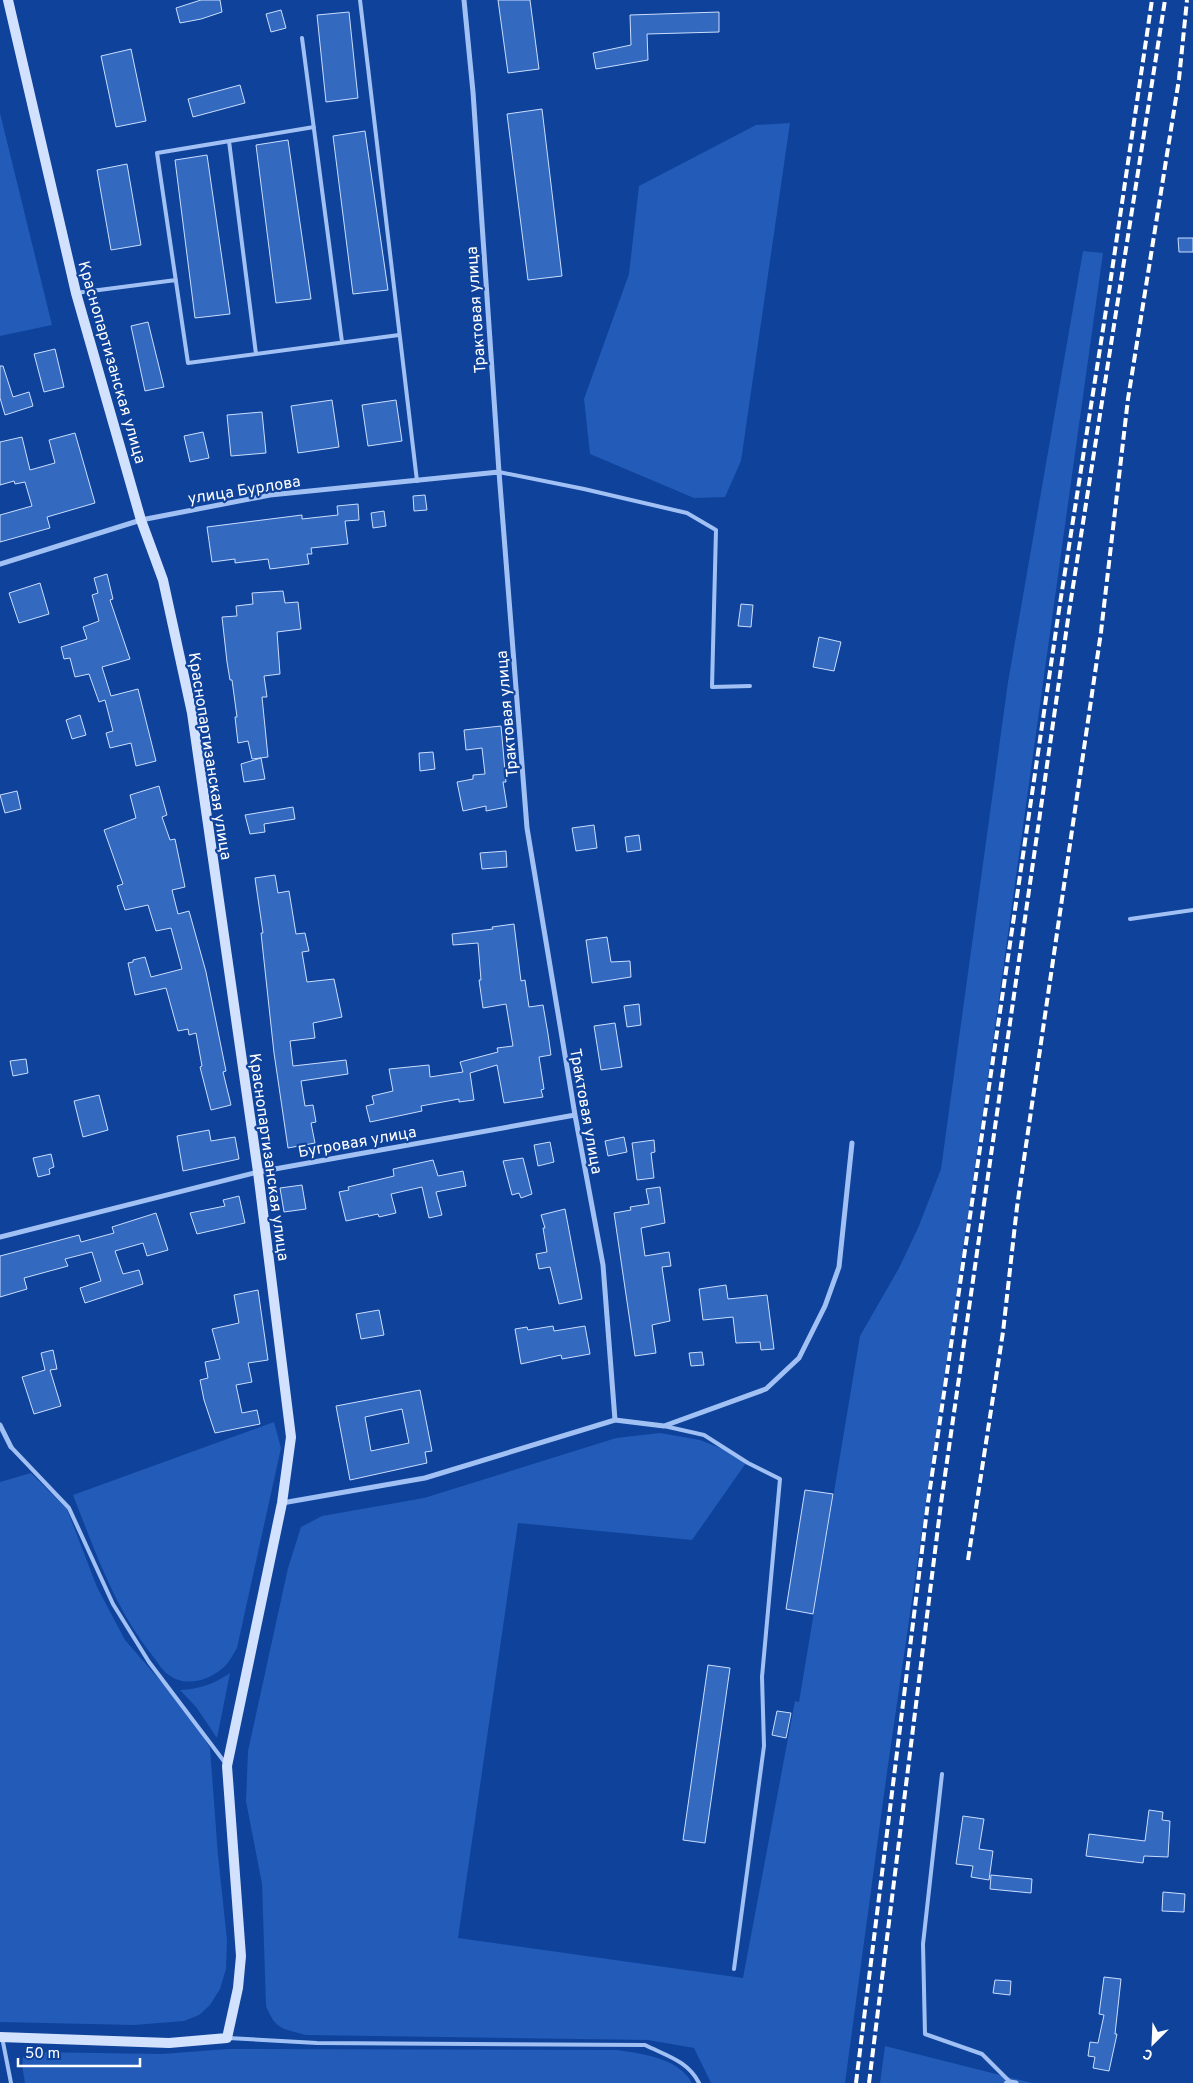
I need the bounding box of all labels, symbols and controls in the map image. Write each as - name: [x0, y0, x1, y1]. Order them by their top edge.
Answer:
- street label: Трактовая улица: [463, 246, 491, 374]
- street label: Краснопартизанская улица: [73, 259, 150, 466]
- street label: улица Бурлова: [187, 472, 302, 510]
- street label: Трактовая улица: [492, 650, 524, 778]
- street label: Краснопартизанская улица: [183, 651, 235, 861]
- street label: Трактовая улица: [564, 1047, 606, 1176]
- street label: Краснопартизанская улица: [244, 1052, 293, 1263]
- street label: Бугровая улица: [297, 1123, 418, 1163]
- north arrow: [1128, 2018, 1178, 2068]
- scale bar: [18, 2036, 140, 2068]
- text: С: [1141, 2044, 1156, 2063]
- text: 50 m: [25, 2045, 60, 2064]

